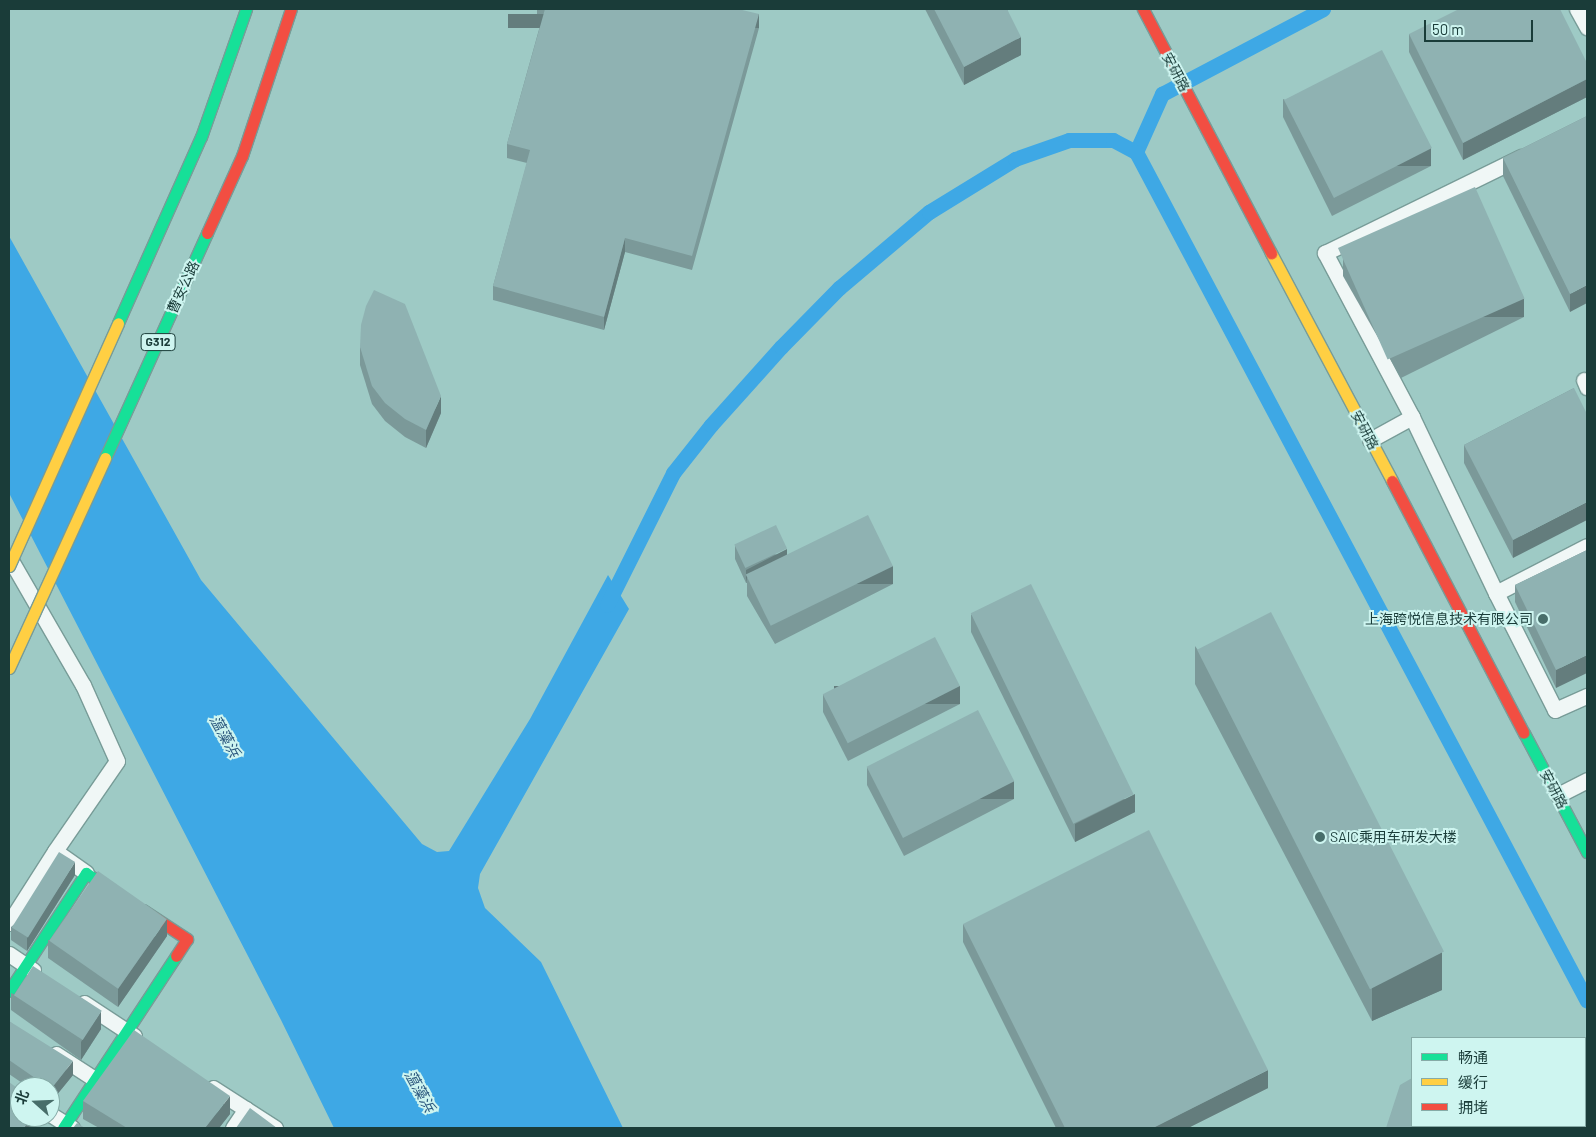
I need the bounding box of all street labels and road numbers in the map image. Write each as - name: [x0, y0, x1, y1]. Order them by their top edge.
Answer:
- street label: 安研路: [1159, 50, 1193, 94]
- street label: 曹安公路: [164, 258, 202, 316]
- road number: G312: [140, 332, 176, 352]
- street label: 安研路: [1348, 408, 1382, 452]
- street label: 安研路: [1537, 767, 1571, 811]

